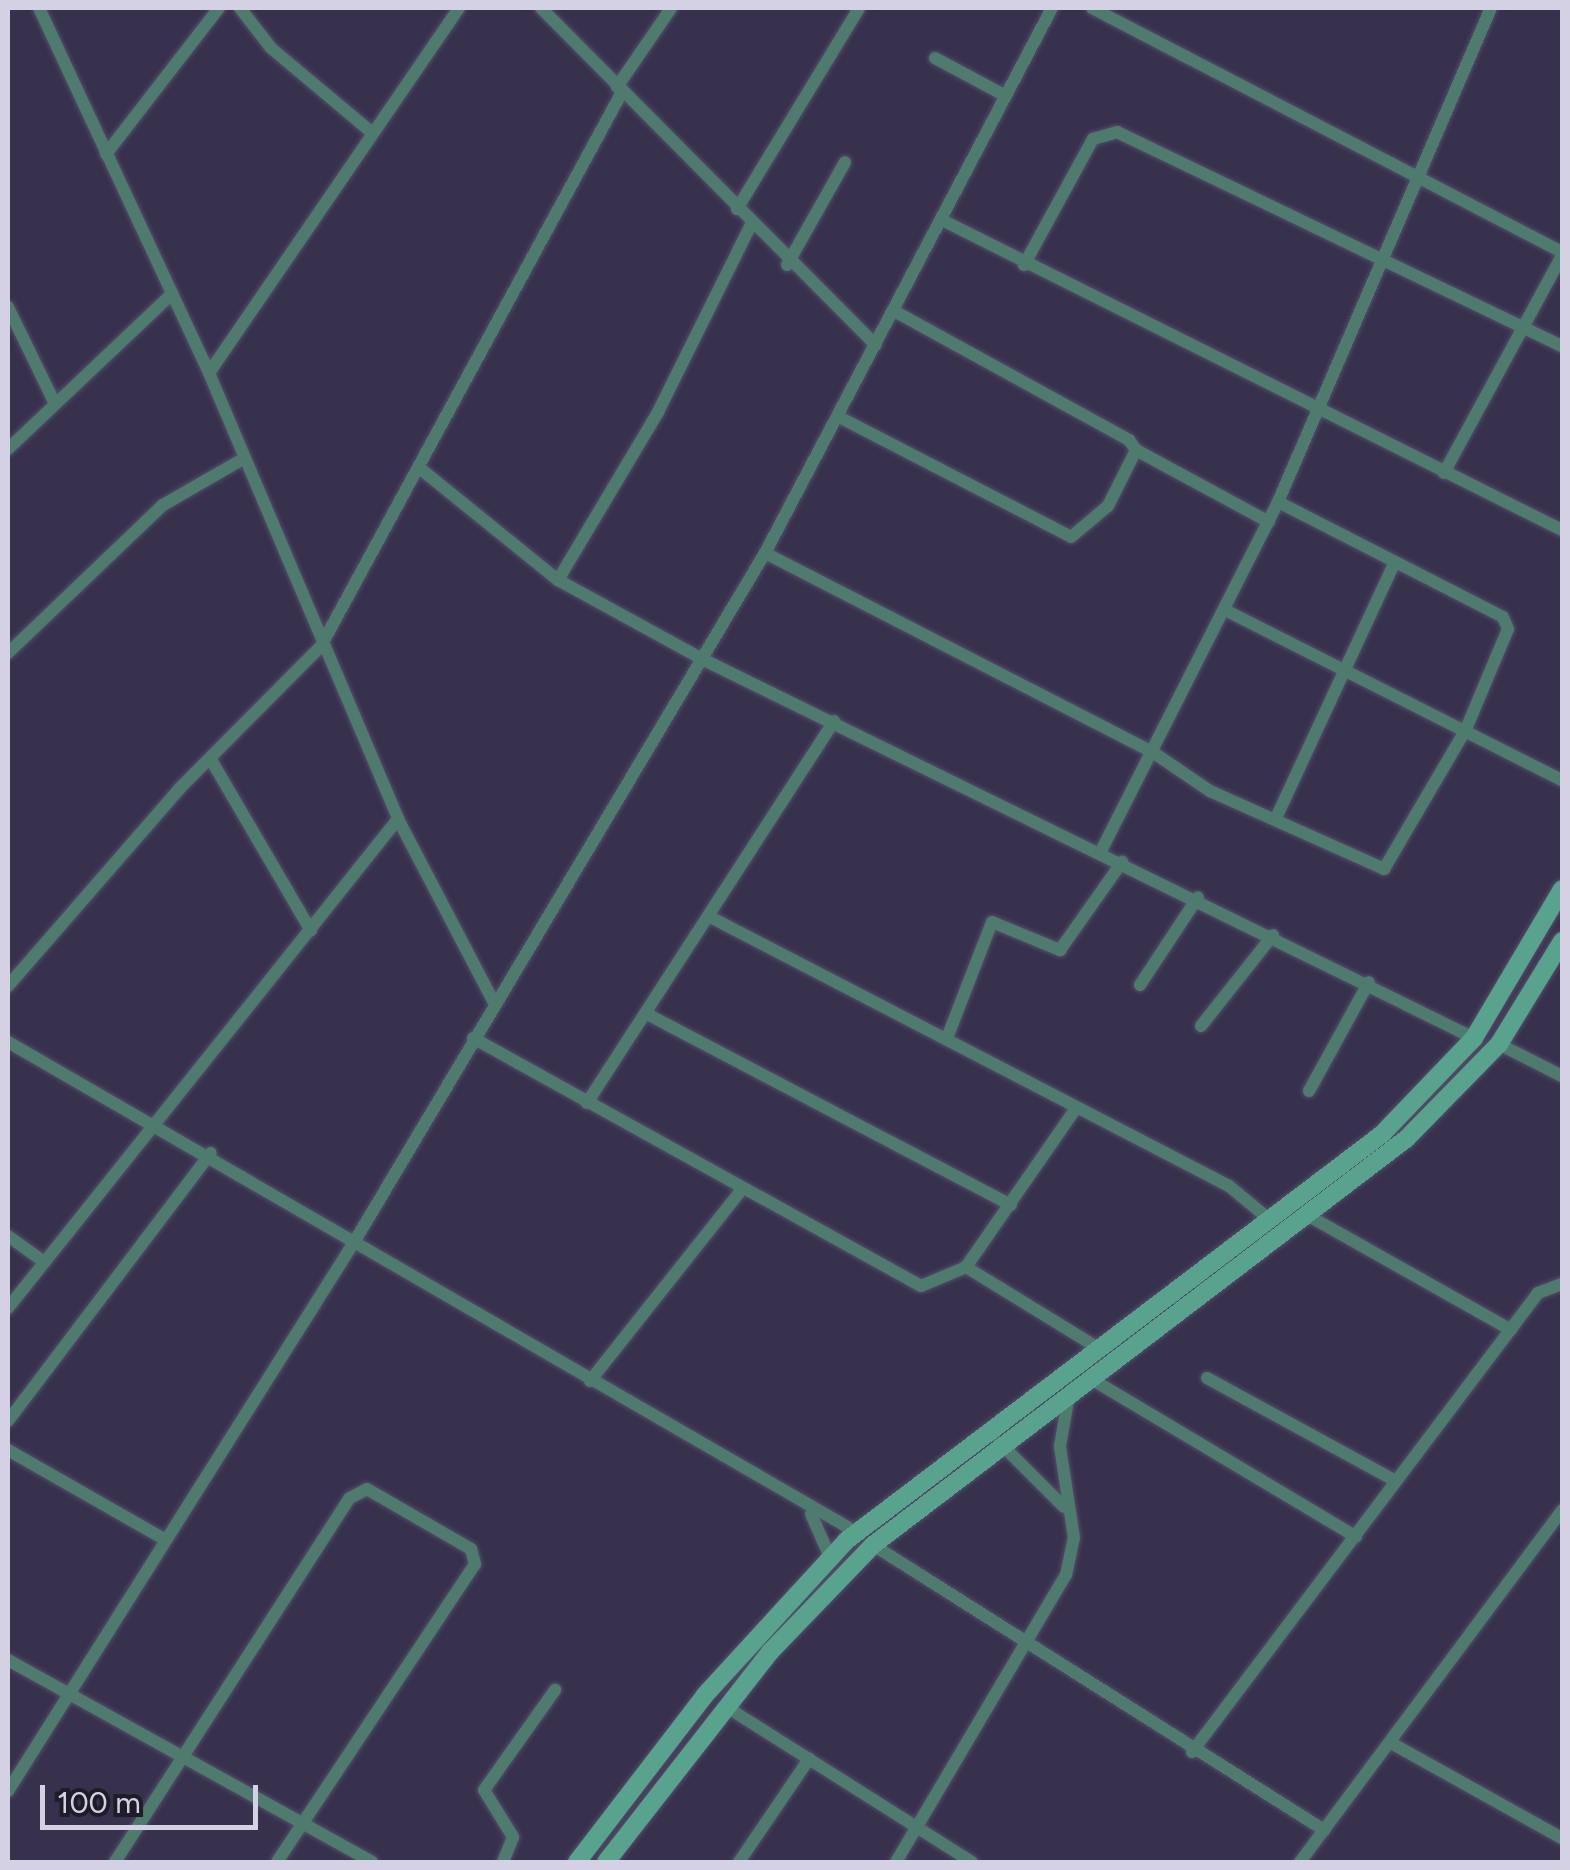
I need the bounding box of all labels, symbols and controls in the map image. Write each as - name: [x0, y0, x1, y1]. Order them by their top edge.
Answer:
- scale bar: [45, 1765, 262, 1827]
- text: 100 m: [57, 1784, 141, 1821]

